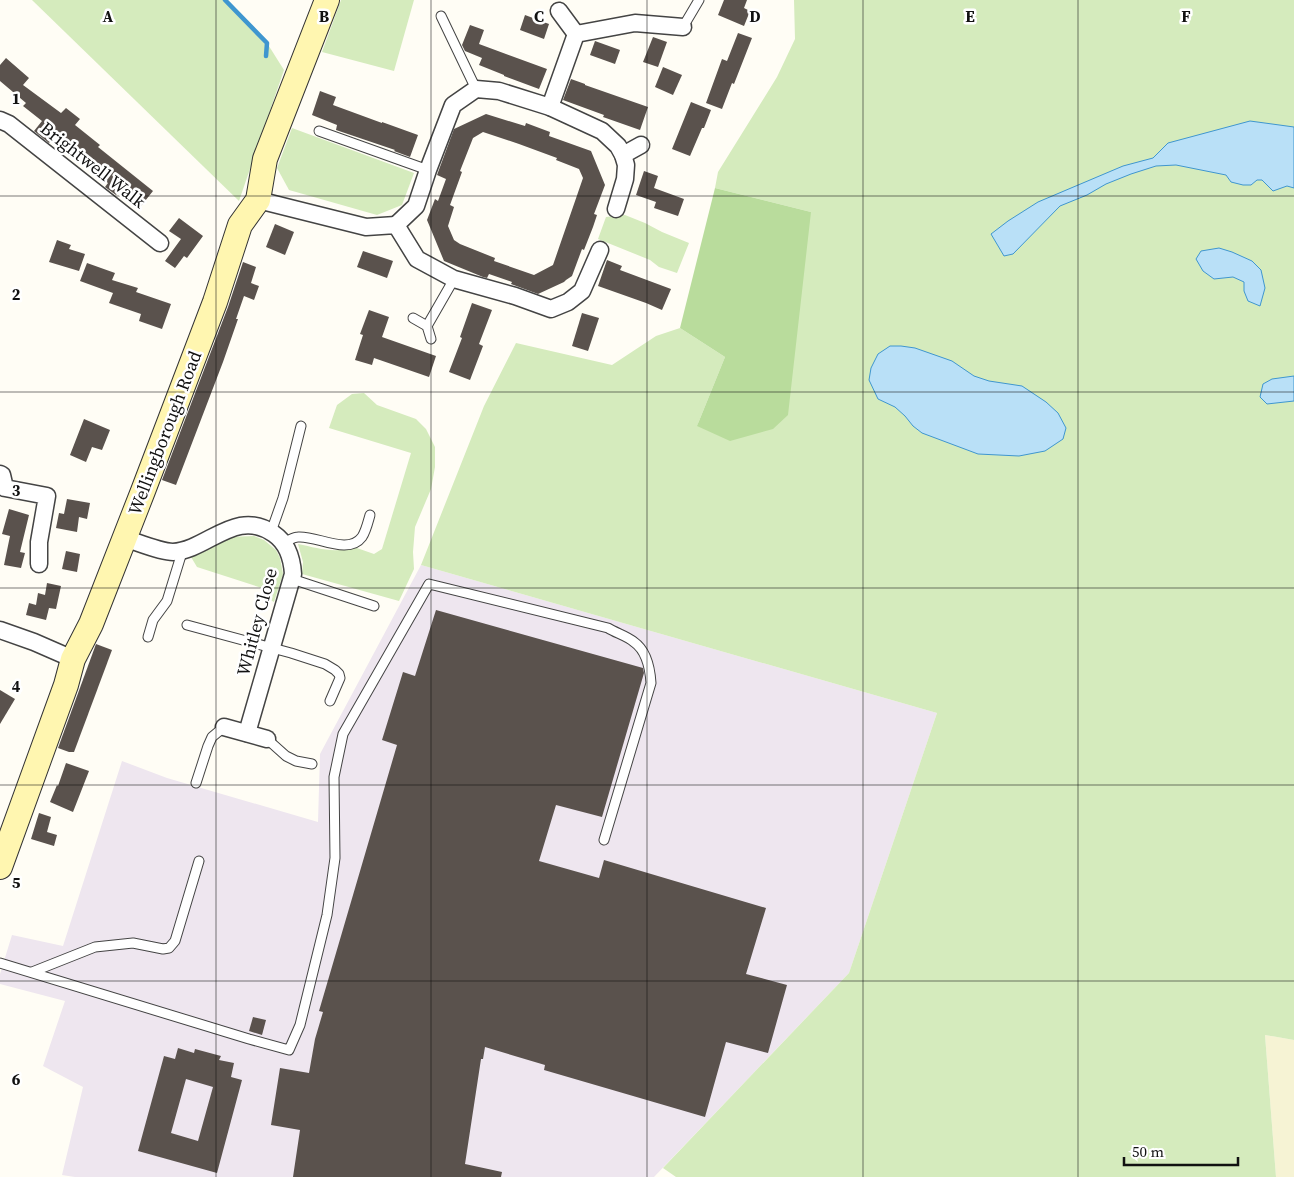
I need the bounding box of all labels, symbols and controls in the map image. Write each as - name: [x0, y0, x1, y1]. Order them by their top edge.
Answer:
- text: A: [103, 5, 114, 27]
- text: B: [319, 5, 330, 27]
- text: C: [534, 5, 544, 27]
- text: D: [749, 5, 761, 27]
- text: E: [965, 5, 975, 27]
- text: F: [1181, 5, 1191, 27]
- text: 1: [12, 87, 20, 109]
- street label: Brightwell Walk: [35, 116, 151, 214]
- text: 2: [12, 283, 21, 305]
- street label: Wellingborough Road: [122, 347, 207, 518]
- text: 3: [12, 479, 21, 501]
- street label: Whitley Close: [230, 565, 283, 679]
- text: 4: [12, 675, 21, 697]
- text: 5: [12, 871, 21, 893]
- text: 6: [12, 1068, 21, 1090]
- scale bar: [1124, 1134, 1238, 1166]
- text: 50 m: [1132, 1141, 1164, 1162]

